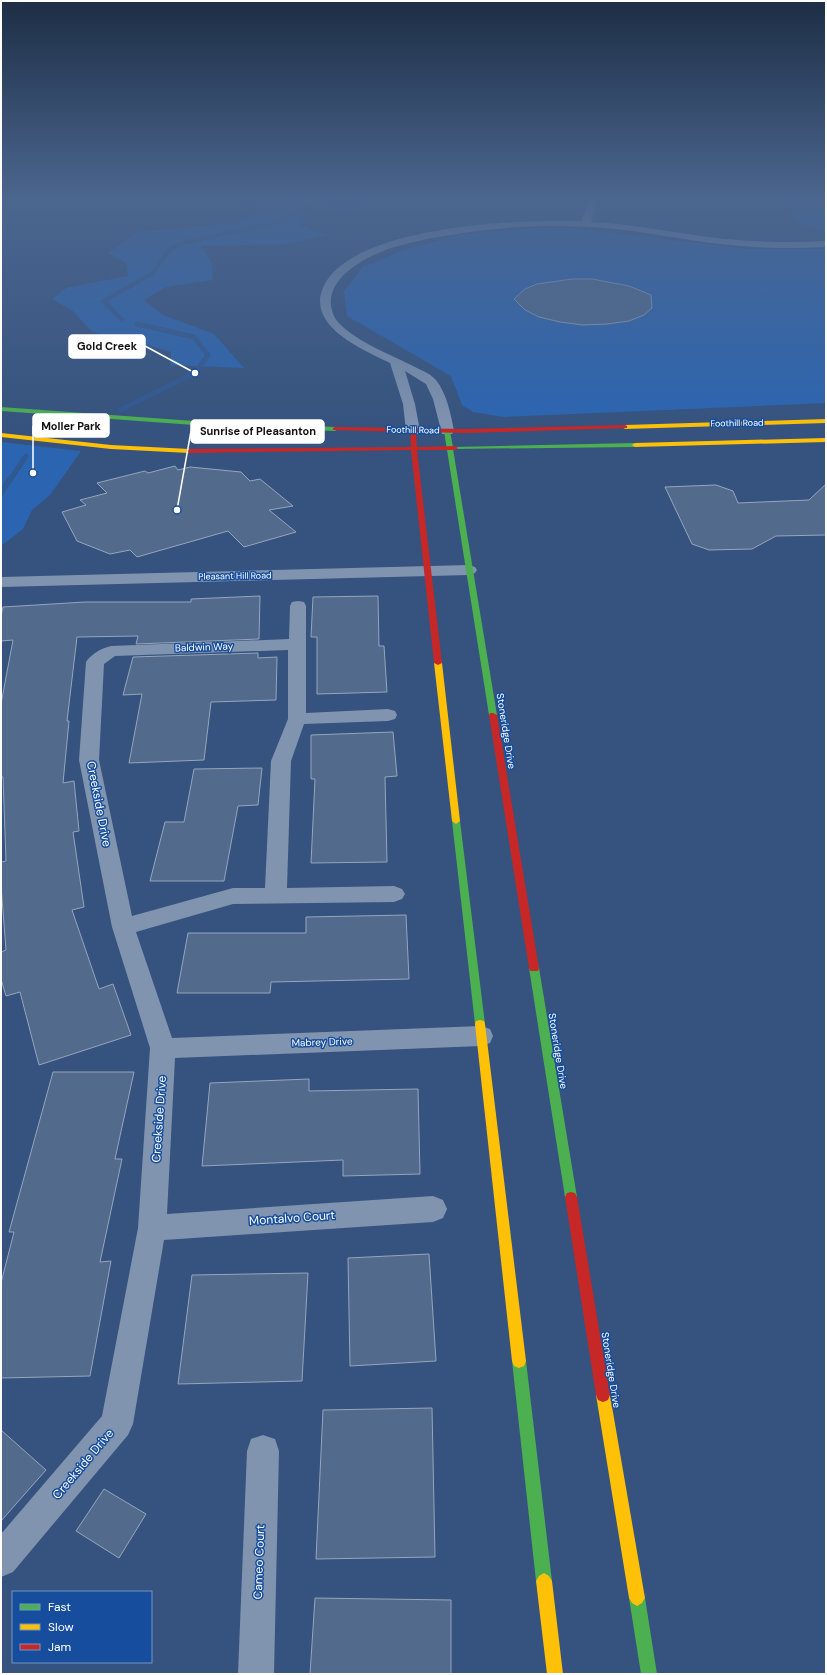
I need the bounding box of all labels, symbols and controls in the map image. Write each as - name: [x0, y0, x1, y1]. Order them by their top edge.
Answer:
- callout: Gold Creek: [69, 335, 145, 358]
- text: Gold Creek: [77, 339, 138, 353]
- callout: Moller Park: [33, 414, 109, 437]
- street label: Foothill Road: [710, 417, 764, 429]
- text: Moller Park: [41, 419, 102, 433]
- callout: Sunrise of Pleasanton: [191, 420, 324, 443]
- text: Sunrise of Pleasanton: [200, 424, 316, 438]
- street label: Foothill Road: [386, 424, 440, 436]
- street label: Pleasant Hill Road: [198, 569, 272, 583]
- street label: Baldwin Way: [175, 639, 234, 655]
- street label: Stoneridge Drive: [494, 692, 518, 770]
- street label: Creekside Drive: [83, 760, 115, 848]
- street label: Stoneridge Drive: [546, 1012, 570, 1090]
- street label: Mabrey Drive: [291, 1034, 353, 1050]
- street label: Creekside Drive: [148, 1075, 170, 1163]
- street label: Montalvo Court: [249, 1207, 336, 1229]
- street label: Stoneridge Drive: [599, 1331, 623, 1409]
- street label: Creekside Drive: [49, 1425, 117, 1502]
- street label: Cameo Court: [250, 1524, 268, 1600]
- legend: [12, 1591, 152, 1663]
- text: Fast: [48, 1599, 71, 1615]
- text: Slow: [48, 1619, 74, 1635]
- text: Jam: [48, 1639, 71, 1655]

